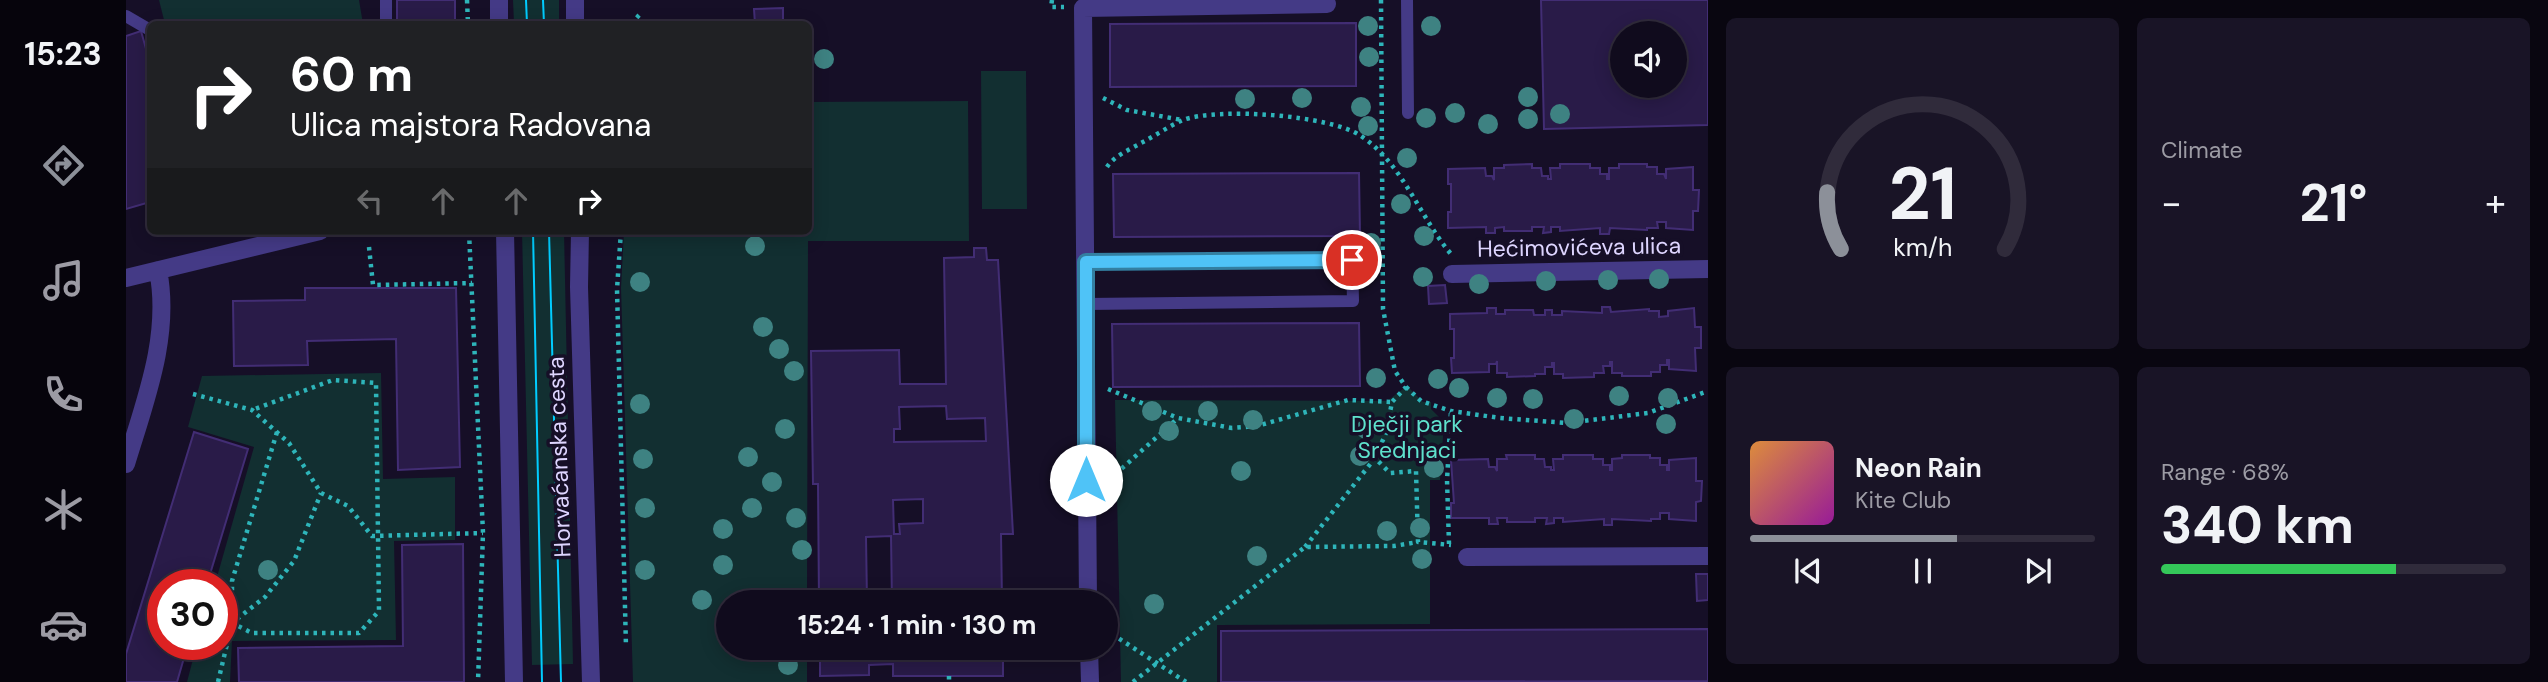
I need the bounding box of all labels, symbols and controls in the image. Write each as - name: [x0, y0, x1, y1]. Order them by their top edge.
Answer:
- map controls: [1610, 21, 1687, 98]
- button: sound: [1610, 21, 1687, 98]
- text: 15:23: [24, 33, 102, 75]
- text: 60 m: [290, 42, 413, 106]
- icon: right: [175, 49, 266, 140]
- text: Ulica majstora Radovana: [290, 104, 651, 146]
- text: Climate: [2161, 135, 2243, 165]
- icon: directions: [39, 141, 88, 190]
- text: 21: [1888, 148, 1957, 243]
- text: 21°: [2300, 169, 2367, 237]
- text: −: [2161, 178, 2182, 228]
- text: +: [2485, 178, 2506, 228]
- icon: left: [351, 182, 389, 220]
- icon: ahead: [424, 182, 462, 220]
- icon: ahead: [497, 182, 535, 220]
- icon: right: [570, 182, 608, 220]
- pin: [1322, 230, 1382, 290]
- street label: Hećimovićeva ulica: [1477, 230, 1681, 264]
- text: km/h: [1893, 231, 1952, 264]
- icon: arrive: [1333, 241, 1371, 279]
- icon: music: [39, 256, 88, 305]
- street label: Horvaćanska cesta: [540, 356, 578, 558]
- icon: phone: [39, 370, 88, 419]
- park label: Dječji park Srednjaci: [1351, 409, 1463, 465]
- position arrow: [1049, 443, 1123, 517]
- text: Neon Rain: [1855, 451, 1982, 485]
- text: Range · 68%: [2161, 457, 2289, 487]
- icon: climate: [39, 485, 88, 534]
- text: Kite Club: [1855, 485, 1951, 515]
- text: 340 km: [2161, 491, 2354, 559]
- icon: previous: [1789, 552, 1827, 590]
- icon: pause: [1904, 552, 1942, 590]
- icon: next: [2019, 552, 2057, 590]
- speed limit sign: 30: [147, 569, 238, 660]
- icon: car: [39, 600, 88, 649]
- text: 15:24 · 1 min · 130 m: [798, 608, 1036, 642]

